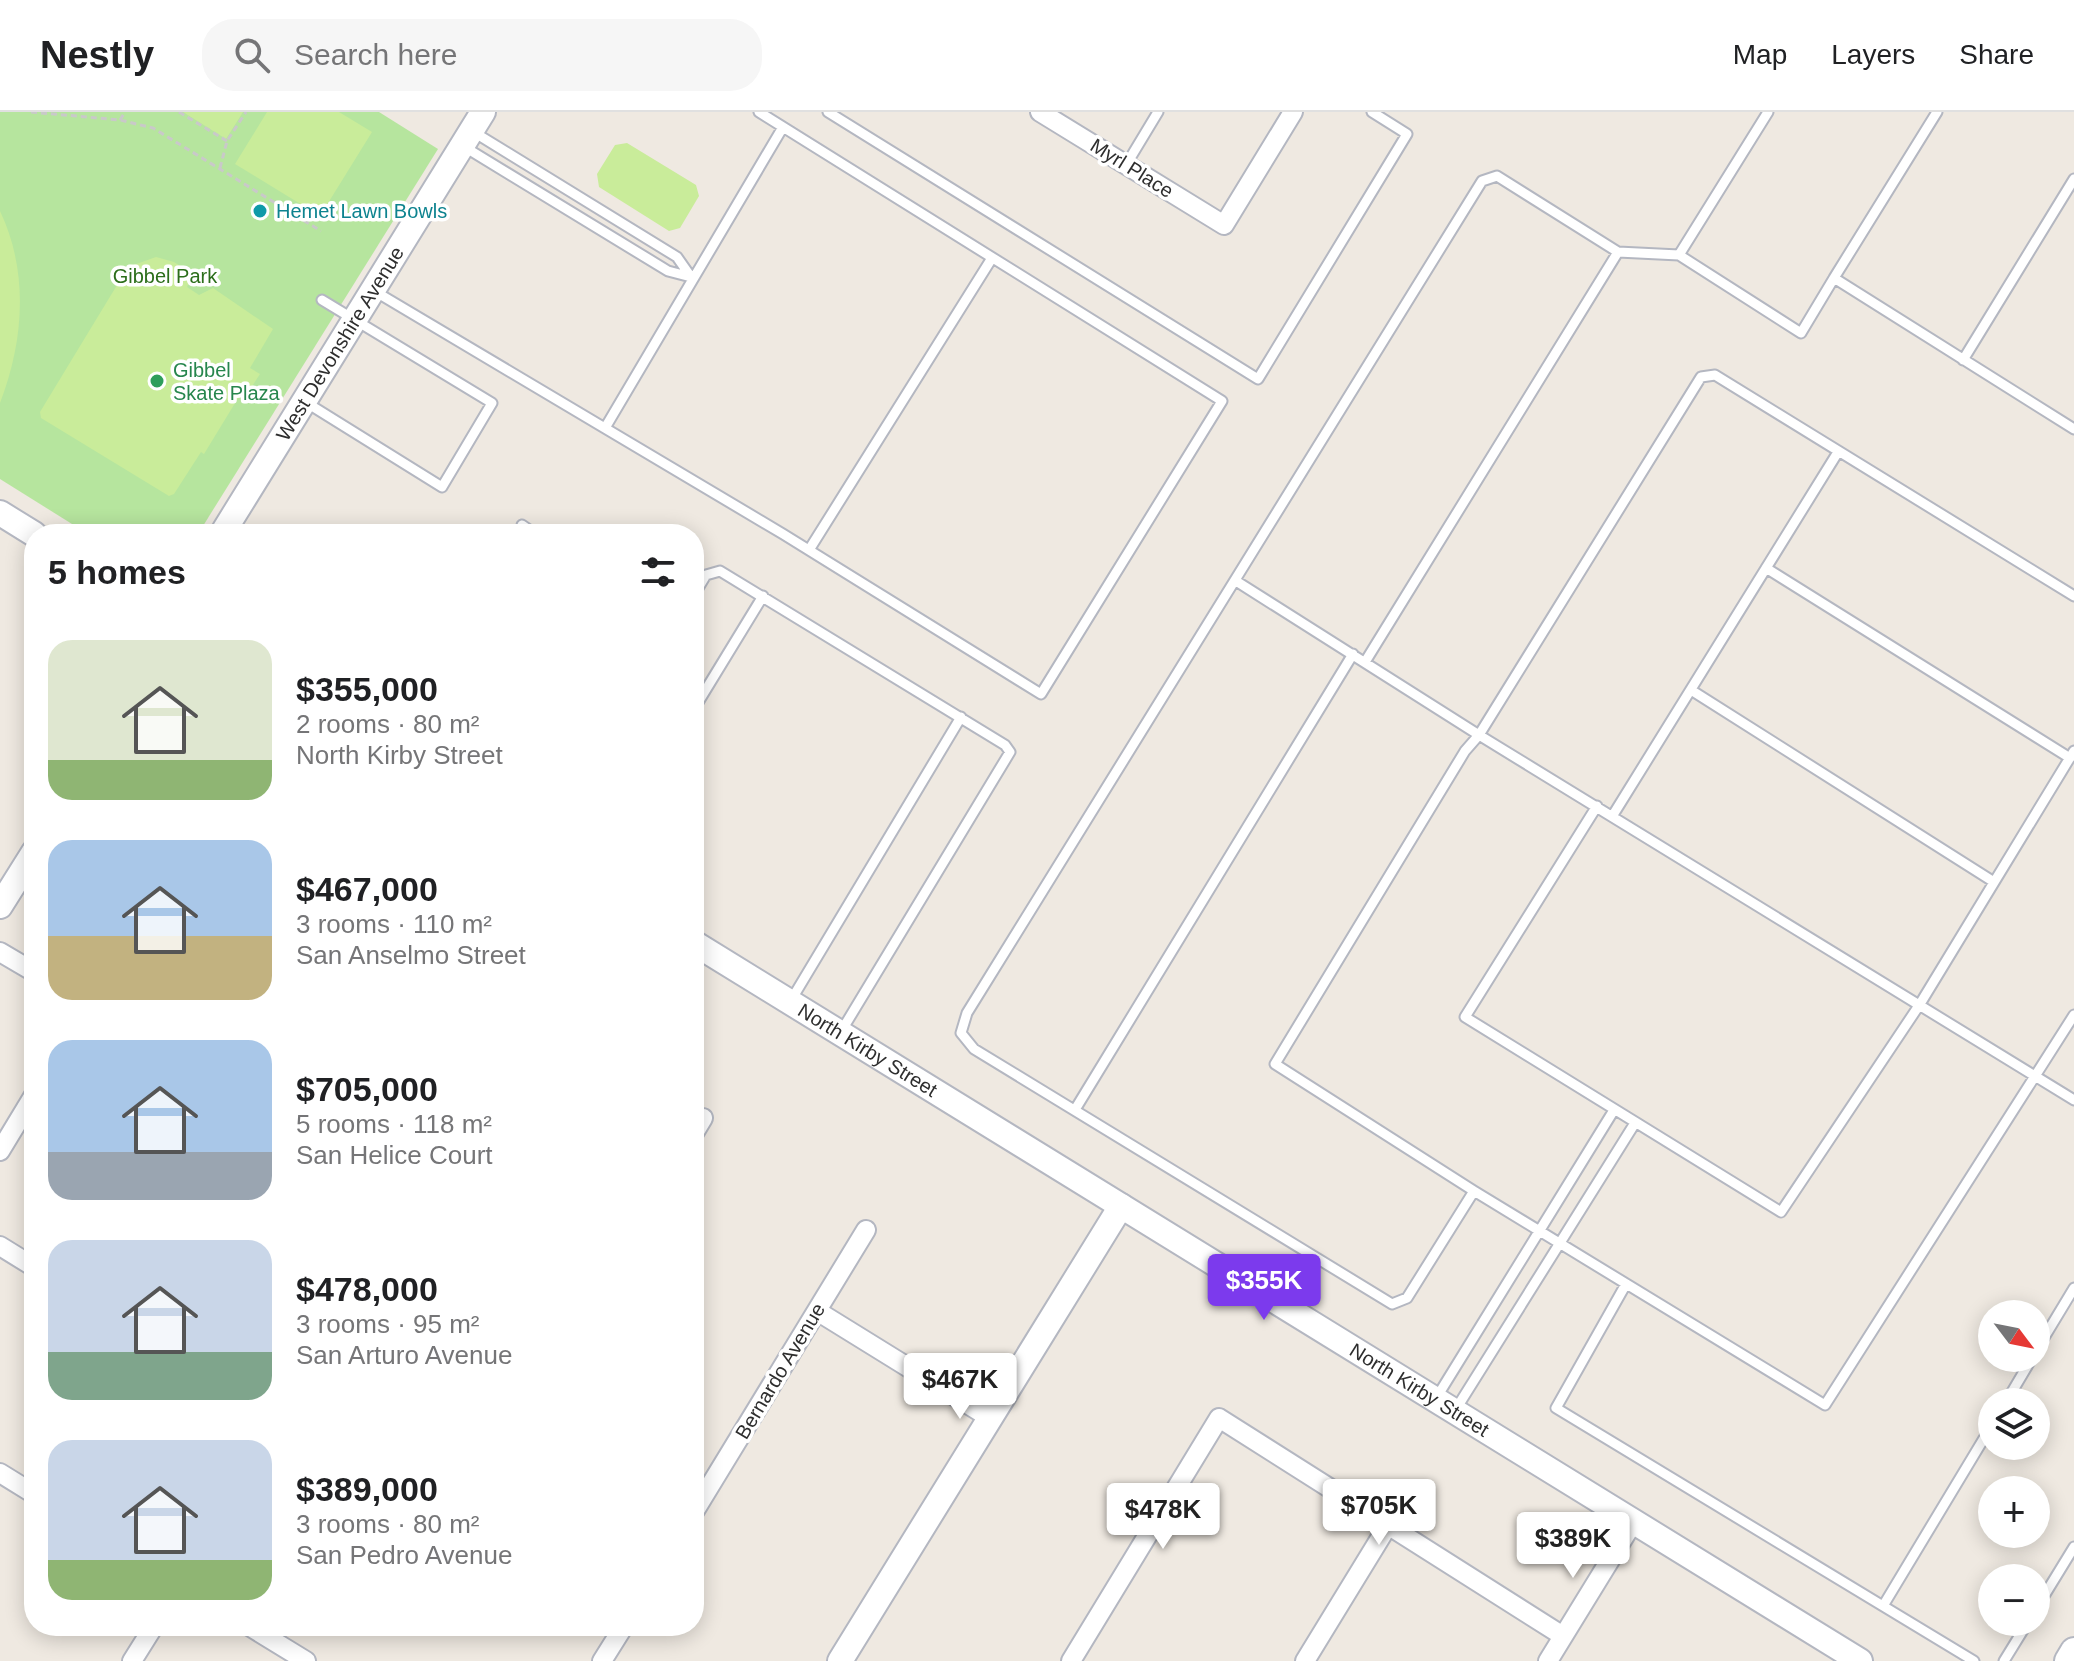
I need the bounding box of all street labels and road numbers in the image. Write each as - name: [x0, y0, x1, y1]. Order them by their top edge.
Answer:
- street label: Myrl Place: [1087, 134, 1177, 202]
- street label: West Devonshire Avenue: [272, 242, 408, 444]
- street label: North Kirby Street: [794, 999, 942, 1101]
- street label: Bernardo Avenue: [731, 1299, 829, 1443]
- street label: North Kirby Street: [1346, 1339, 1493, 1441]

